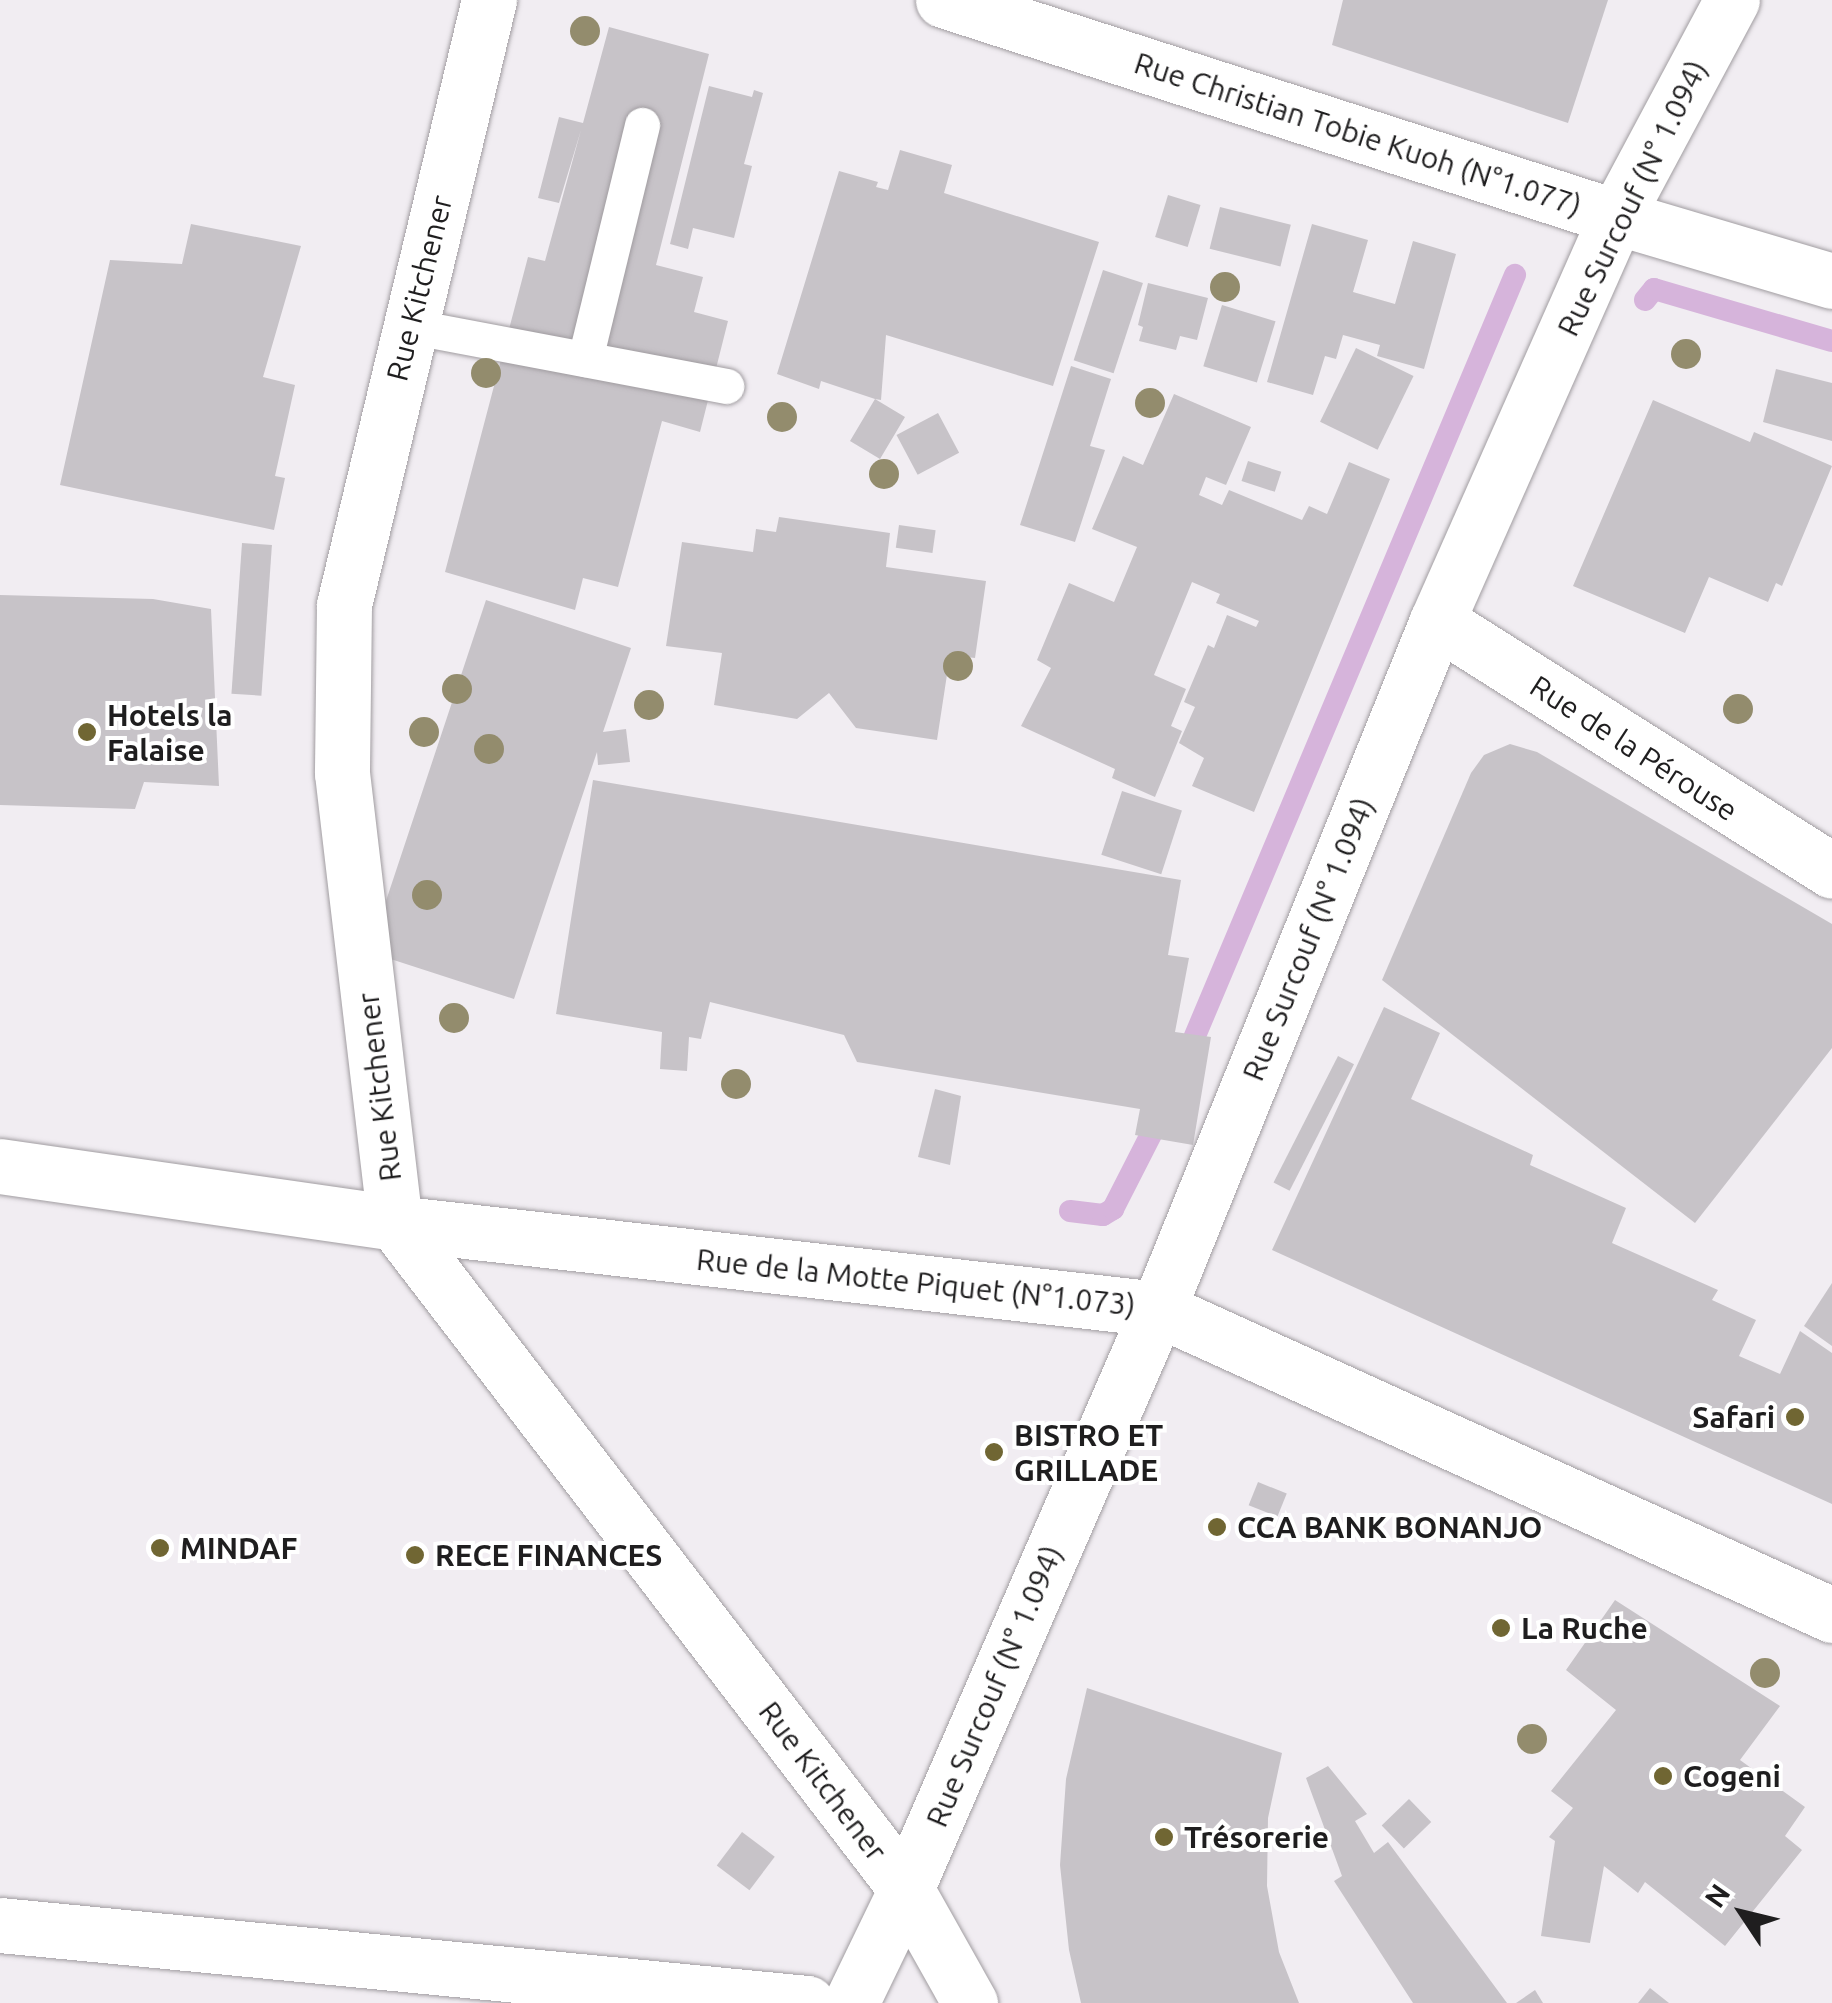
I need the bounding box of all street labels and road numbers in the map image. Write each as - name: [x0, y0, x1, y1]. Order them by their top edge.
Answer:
- street label: Rue Christian Tobie Kuoh (N°1.077): [1130, 45, 1586, 223]
- street label: Rue Surcouf (N° 1.094): [1550, 54, 1714, 342]
- street label: Rue Kitchener: [379, 192, 459, 384]
- street label: Rue de la Pérouse: [1524, 668, 1744, 828]
- street label: Rue Surcouf (N° 1.094): [1235, 792, 1381, 1086]
- street label: Rue Kitchener: [350, 991, 408, 1183]
- street label: Rue de la Motte Piquet (N°1.073): [695, 1241, 1137, 1323]
- street label: Rue Surcouf (N° 1.094): [918, 1540, 1070, 1832]
- street label: Rue Kitchener: [752, 1694, 894, 1868]

